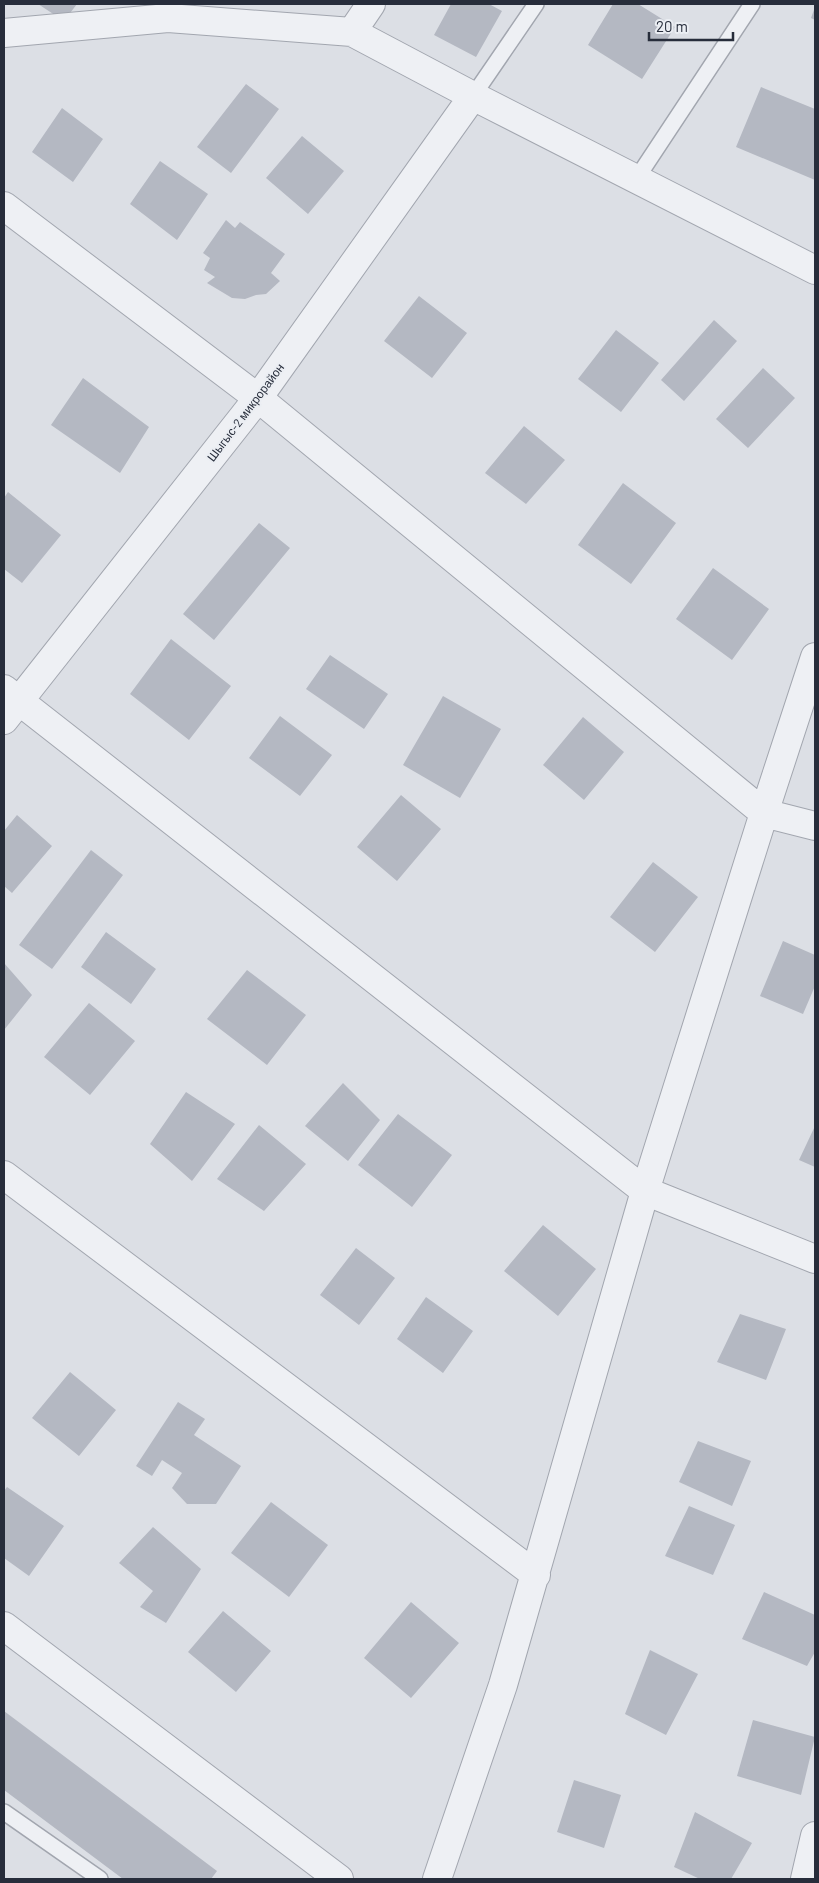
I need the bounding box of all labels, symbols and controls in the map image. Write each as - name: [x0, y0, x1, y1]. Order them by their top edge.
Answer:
- scale bar: [649, 10, 733, 42]
- text: 20 m: [656, 17, 688, 35]
- street label: Шыгыс-2 микрорайон: [204, 360, 287, 464]

